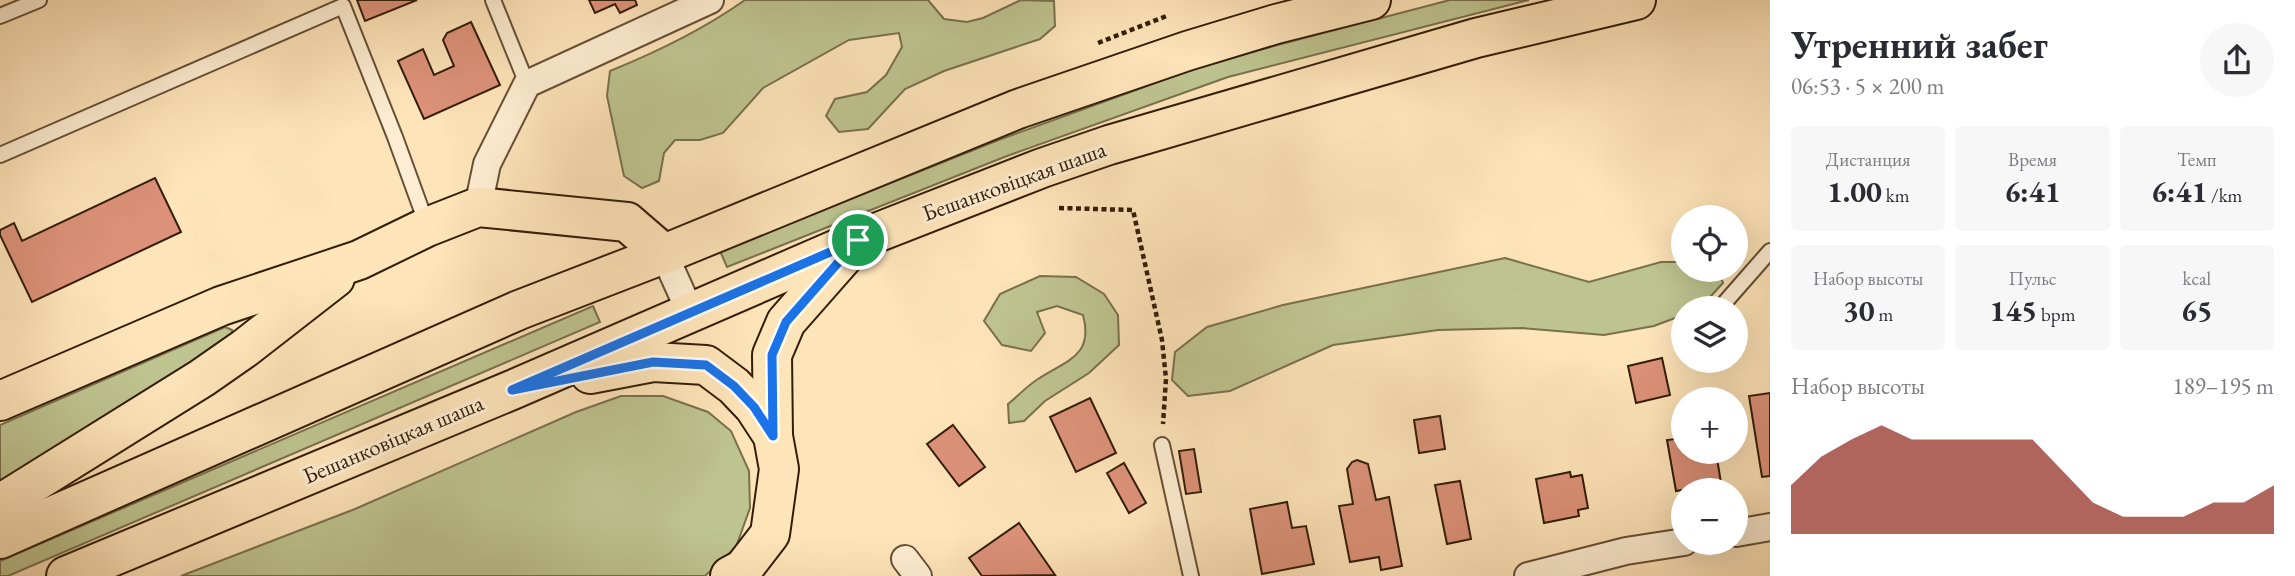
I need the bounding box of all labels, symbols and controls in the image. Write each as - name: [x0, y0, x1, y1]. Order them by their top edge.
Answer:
- text: Утренний забег: [1791, 20, 2048, 69]
- button: share: [2200, 23, 2274, 97]
- text: 06:53 · 5 × 200 m: [1791, 71, 1944, 101]
- street label: Бешанковіцкая шаша: [918, 134, 1111, 228]
- text: Дистанция: [1826, 147, 1911, 172]
- text: Время: [2008, 147, 2057, 172]
- text: Темп: [2177, 147, 2217, 172]
- text: 1.00: [1827, 172, 1882, 211]
- text: 6:41: [2004, 172, 2061, 211]
- text: 6:41: [2151, 172, 2207, 211]
- text: km: [1882, 183, 1909, 208]
- text: /km: [2207, 183, 2242, 208]
- map controls: [1671, 205, 1748, 555]
- button: locate: [1671, 205, 1748, 282]
- pin: [828, 210, 888, 270]
- icon: arrive: [839, 221, 877, 259]
- text: Набор высоты: [1813, 266, 1923, 291]
- text: Пульс: [2008, 266, 2057, 291]
- text: kcal: [2183, 266, 2211, 291]
- text: 30: [1843, 291, 1875, 330]
- text: 145: [1990, 291, 2037, 330]
- text: 65: [2181, 291, 2213, 330]
- button: layers: [1671, 296, 1748, 373]
- text: m: [1875, 302, 1893, 327]
- text: bpm: [2037, 302, 2075, 327]
- text: Набор высоты: [1791, 371, 1925, 401]
- text: 189–195 m: [2173, 371, 2274, 401]
- street label: Бешанковіцкая шаша: [298, 387, 489, 491]
- button: +: [1671, 387, 1748, 464]
- button: −: [1671, 478, 1748, 555]

